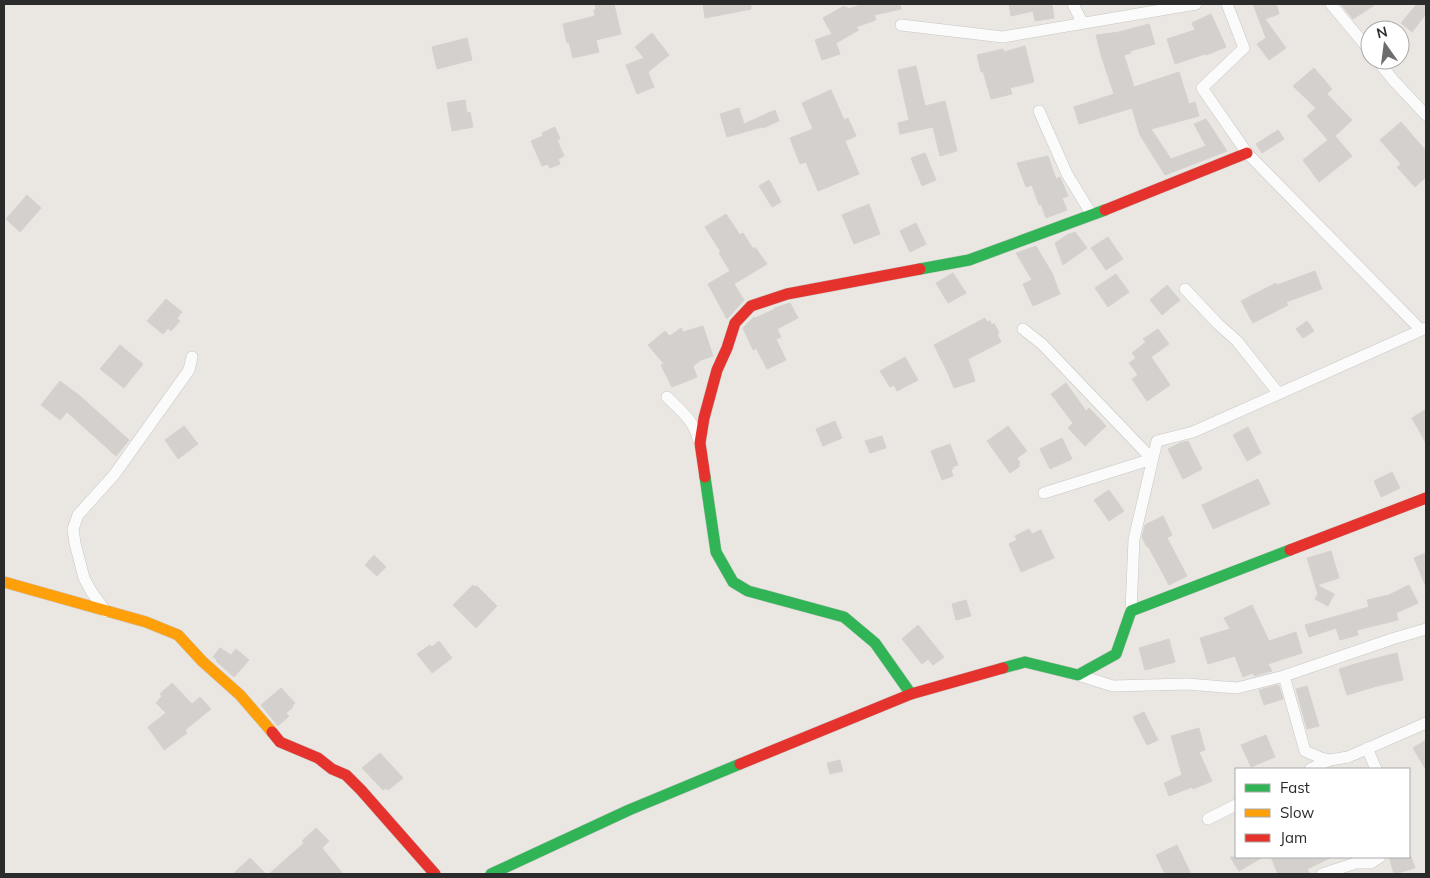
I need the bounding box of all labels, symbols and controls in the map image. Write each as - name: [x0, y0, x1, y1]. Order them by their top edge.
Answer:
- north arrow: [1360, 20, 1410, 70]
- text: N: [1375, 22, 1389, 42]
- legend: [1235, 768, 1410, 858]
- text: Fast: [1280, 778, 1310, 797]
- text: Slow: [1280, 803, 1314, 822]
- text: Jam: [1280, 828, 1307, 847]

